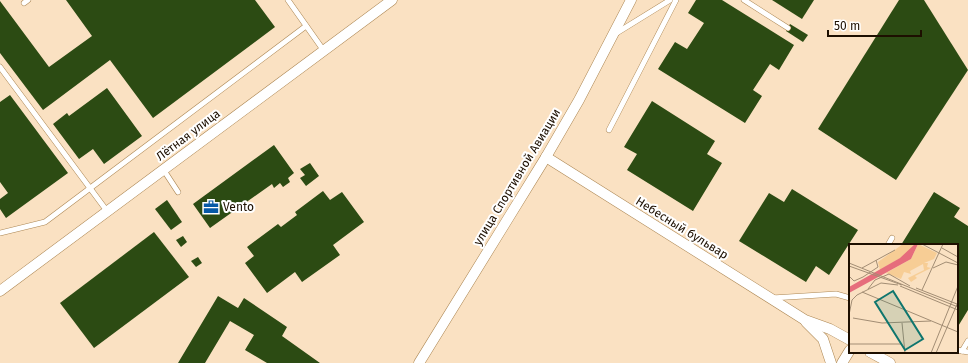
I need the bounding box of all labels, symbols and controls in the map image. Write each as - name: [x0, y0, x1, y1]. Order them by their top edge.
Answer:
- scale bar: [828, 12, 921, 38]
- text: 50 m: [834, 19, 860, 33]
- street label: Лётная улица: [153, 106, 223, 164]
- street label: улица Спортивной Авиации: [471, 106, 563, 248]
- street label: Небесный бульвар: [633, 194, 731, 262]
- office icon: Vento: [202, 198, 220, 216]
- place label: Vento: [223, 200, 254, 214]
- inset map: [849, 244, 958, 353]

